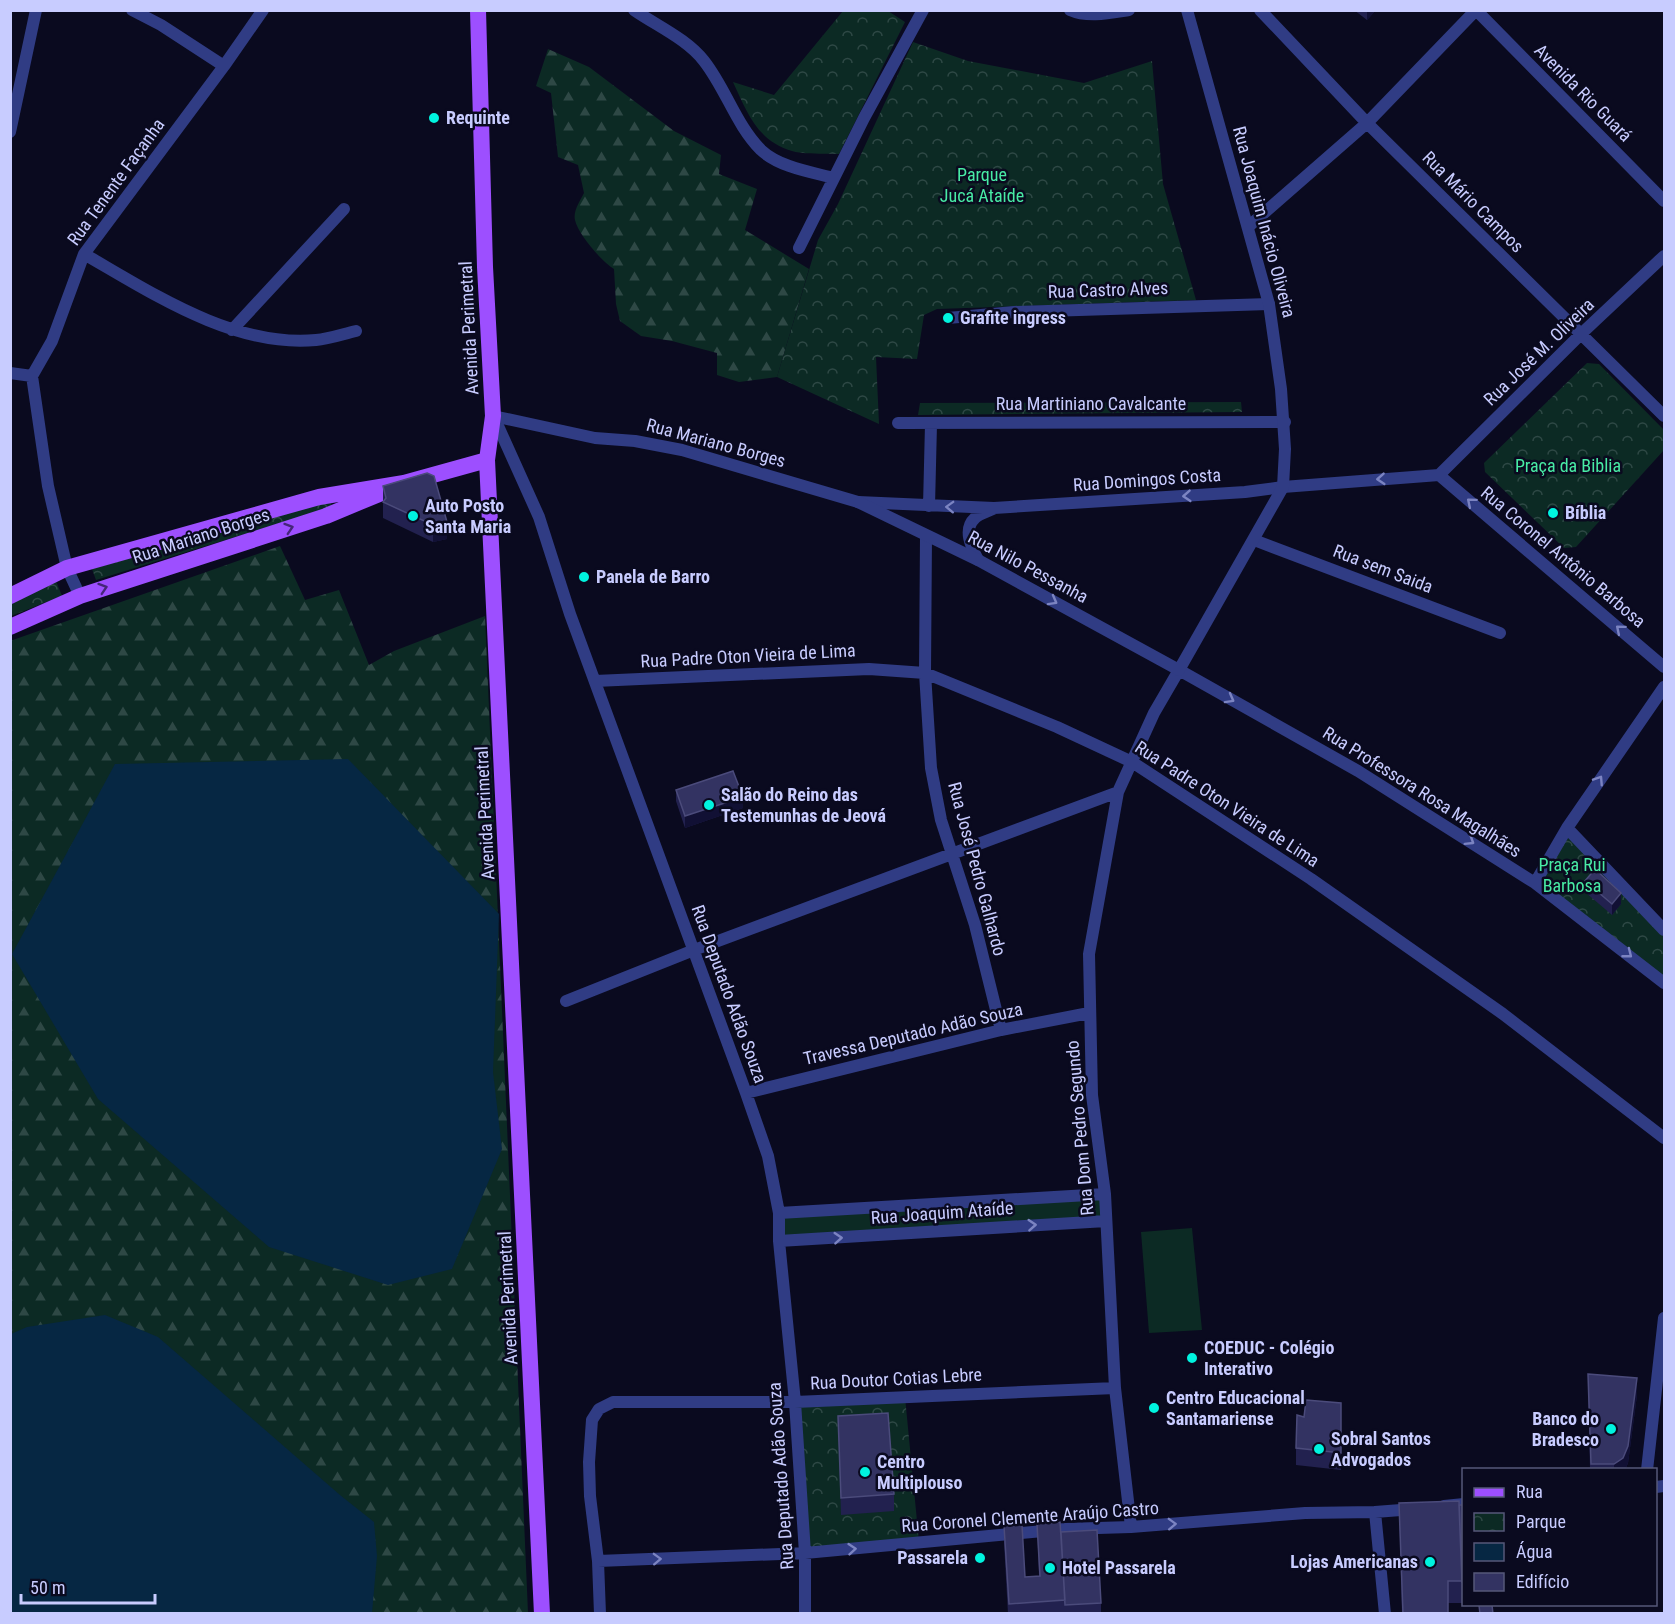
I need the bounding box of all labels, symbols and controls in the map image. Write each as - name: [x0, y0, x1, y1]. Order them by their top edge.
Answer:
- street label: Avenida Rio Guará: [1530, 40, 1636, 146]
- place label: Requinte: [446, 107, 510, 128]
- marker: Requinte: [427, 111, 441, 125]
- street label: Rua Tenente Façanha: [63, 114, 169, 249]
- street label: Rua Joaquim Inácio Oliveira: [1229, 124, 1300, 320]
- street label: Rua Mário Campos: [1418, 147, 1528, 257]
- park label: Parque Jucá Ataíde: [940, 164, 1024, 206]
- street label: Avenida Perimetral: [455, 261, 482, 395]
- street label: Rua Castro Alves: [1047, 277, 1169, 302]
- street label: Rua José M. Oliveira: [1479, 294, 1598, 410]
- place label: Grafite ingress: [960, 307, 1066, 328]
- marker: Grafite ingress: [941, 311, 955, 325]
- street label: Rua Martiniano Cavalcante: [996, 393, 1186, 414]
- street label: Rua Mariano Borges: [644, 414, 788, 471]
- park label: Praça da Biblia: [1515, 455, 1621, 476]
- street label: Rua Domingos Costa: [1072, 464, 1222, 495]
- one-way arrow: [1376, 473, 1385, 486]
- street label: Rua Coronel Antônio Barbosa: [1477, 482, 1650, 632]
- one-way arrow: [1182, 489, 1191, 502]
- place label: Auto Posto Santa Maria: [425, 495, 511, 537]
- one-way arrow: [1467, 499, 1478, 510]
- one-way arrow: [946, 501, 955, 513]
- place label: Bíblia: [1565, 502, 1606, 523]
- street label: Rua Mariano Borges: [130, 503, 272, 568]
- marker: Bíblia: [1546, 506, 1560, 520]
- marker: Auto Posto Santa Maria: [406, 509, 420, 523]
- one-way arrow: [283, 523, 294, 535]
- street label: Rua Nilo Pessanha: [965, 526, 1092, 607]
- street label: Rua sem Saida: [1330, 540, 1436, 597]
- place label: Panela de Barro: [596, 566, 710, 587]
- marker: Panela de Barro: [577, 570, 591, 584]
- one-way arrow: [97, 583, 108, 596]
- one-way arrow: [1047, 594, 1057, 605]
- one-way arrow: [1616, 625, 1627, 636]
- street label: Rua Padre Oton Vieira de Lima: [640, 639, 856, 672]
- one-way arrow: [1224, 691, 1234, 703]
- street label: Rua Professora Rosa Magalhães: [1319, 722, 1525, 861]
- street label: Rua Padre Oton Vieira de Lima: [1131, 736, 1323, 871]
- street label: Avenida Perimetral: [471, 746, 498, 880]
- one-way arrow: [1592, 776, 1604, 786]
- street label: Rua José Pedro Galhardo: [944, 780, 1011, 958]
- place label: Salão do Reino das Testemunhas de Jeová: [721, 784, 886, 826]
- marker: Salão do Reino das Testemunhas de Jeová: [702, 798, 716, 812]
- one-way arrow: [1464, 834, 1474, 846]
- park label: Praça Rui Barbosa: [1538, 854, 1606, 896]
- street label: Rua Deputado Adão Souza: [687, 902, 771, 1086]
- one-way arrow: [1621, 947, 1632, 958]
- street label: Travessa Deputado Adão Souza: [801, 998, 1025, 1069]
- street label: Rua Dom Pedro Segundo: [1061, 1040, 1098, 1216]
- street label: Rua Joaquim Ataíde: [870, 1197, 1014, 1228]
- one-way arrow: [1028, 1219, 1037, 1232]
- street label: Avenida Perimetral: [494, 1231, 521, 1365]
- one-way arrow: [833, 1231, 842, 1244]
- place label: COEDUC - Colégio Interativo: [1204, 1337, 1334, 1379]
- marker: COEDUC - Colégio Interativo: [1185, 1351, 1199, 1365]
- street label: Rua Doutor Cotias Lebre: [809, 1364, 982, 1393]
- street label: Rua Deputado Adão Souza: [763, 1382, 798, 1571]
- place label: Centro Educacional Santamariense: [1166, 1387, 1305, 1429]
- marker: Centro Educacional Santamariense: [1147, 1401, 1161, 1415]
- place label: Banco do Bradesco: [1532, 1408, 1599, 1450]
- marker: Banco do Bradesco: [1604, 1422, 1618, 1436]
- place label: Sobral Santos Advogados: [1331, 1428, 1431, 1470]
- marker: Sobral Santos Advogados: [1312, 1442, 1326, 1456]
- place label: Centro Multiplouso: [877, 1451, 963, 1493]
- marker: Centro Multiplouso: [858, 1465, 872, 1479]
- legend: [1462, 1468, 1657, 1606]
- text: Rua: [1516, 1481, 1543, 1502]
- street label: Rua Coronel Clemente Araújo Castro: [900, 1497, 1159, 1536]
- text: Parque: [1516, 1511, 1566, 1532]
- one-way arrow: [1167, 1518, 1176, 1531]
- text: Água: [1516, 1541, 1553, 1562]
- one-way arrow: [847, 1543, 856, 1556]
- place label: Passarela: [897, 1547, 968, 1568]
- marker: Passarela: [973, 1551, 987, 1565]
- place label: Lojas Americanas: [1290, 1551, 1418, 1572]
- one-way arrow: [652, 1553, 661, 1565]
- marker: Lojas Americanas: [1423, 1555, 1437, 1569]
- place label: Hotel Passarela: [1062, 1557, 1176, 1578]
- marker: Hotel Passarela: [1043, 1561, 1057, 1575]
- scale bar: [21, 1567, 154, 1605]
- text: Edifício: [1516, 1571, 1569, 1592]
- text: 50 m: [30, 1577, 65, 1598]

